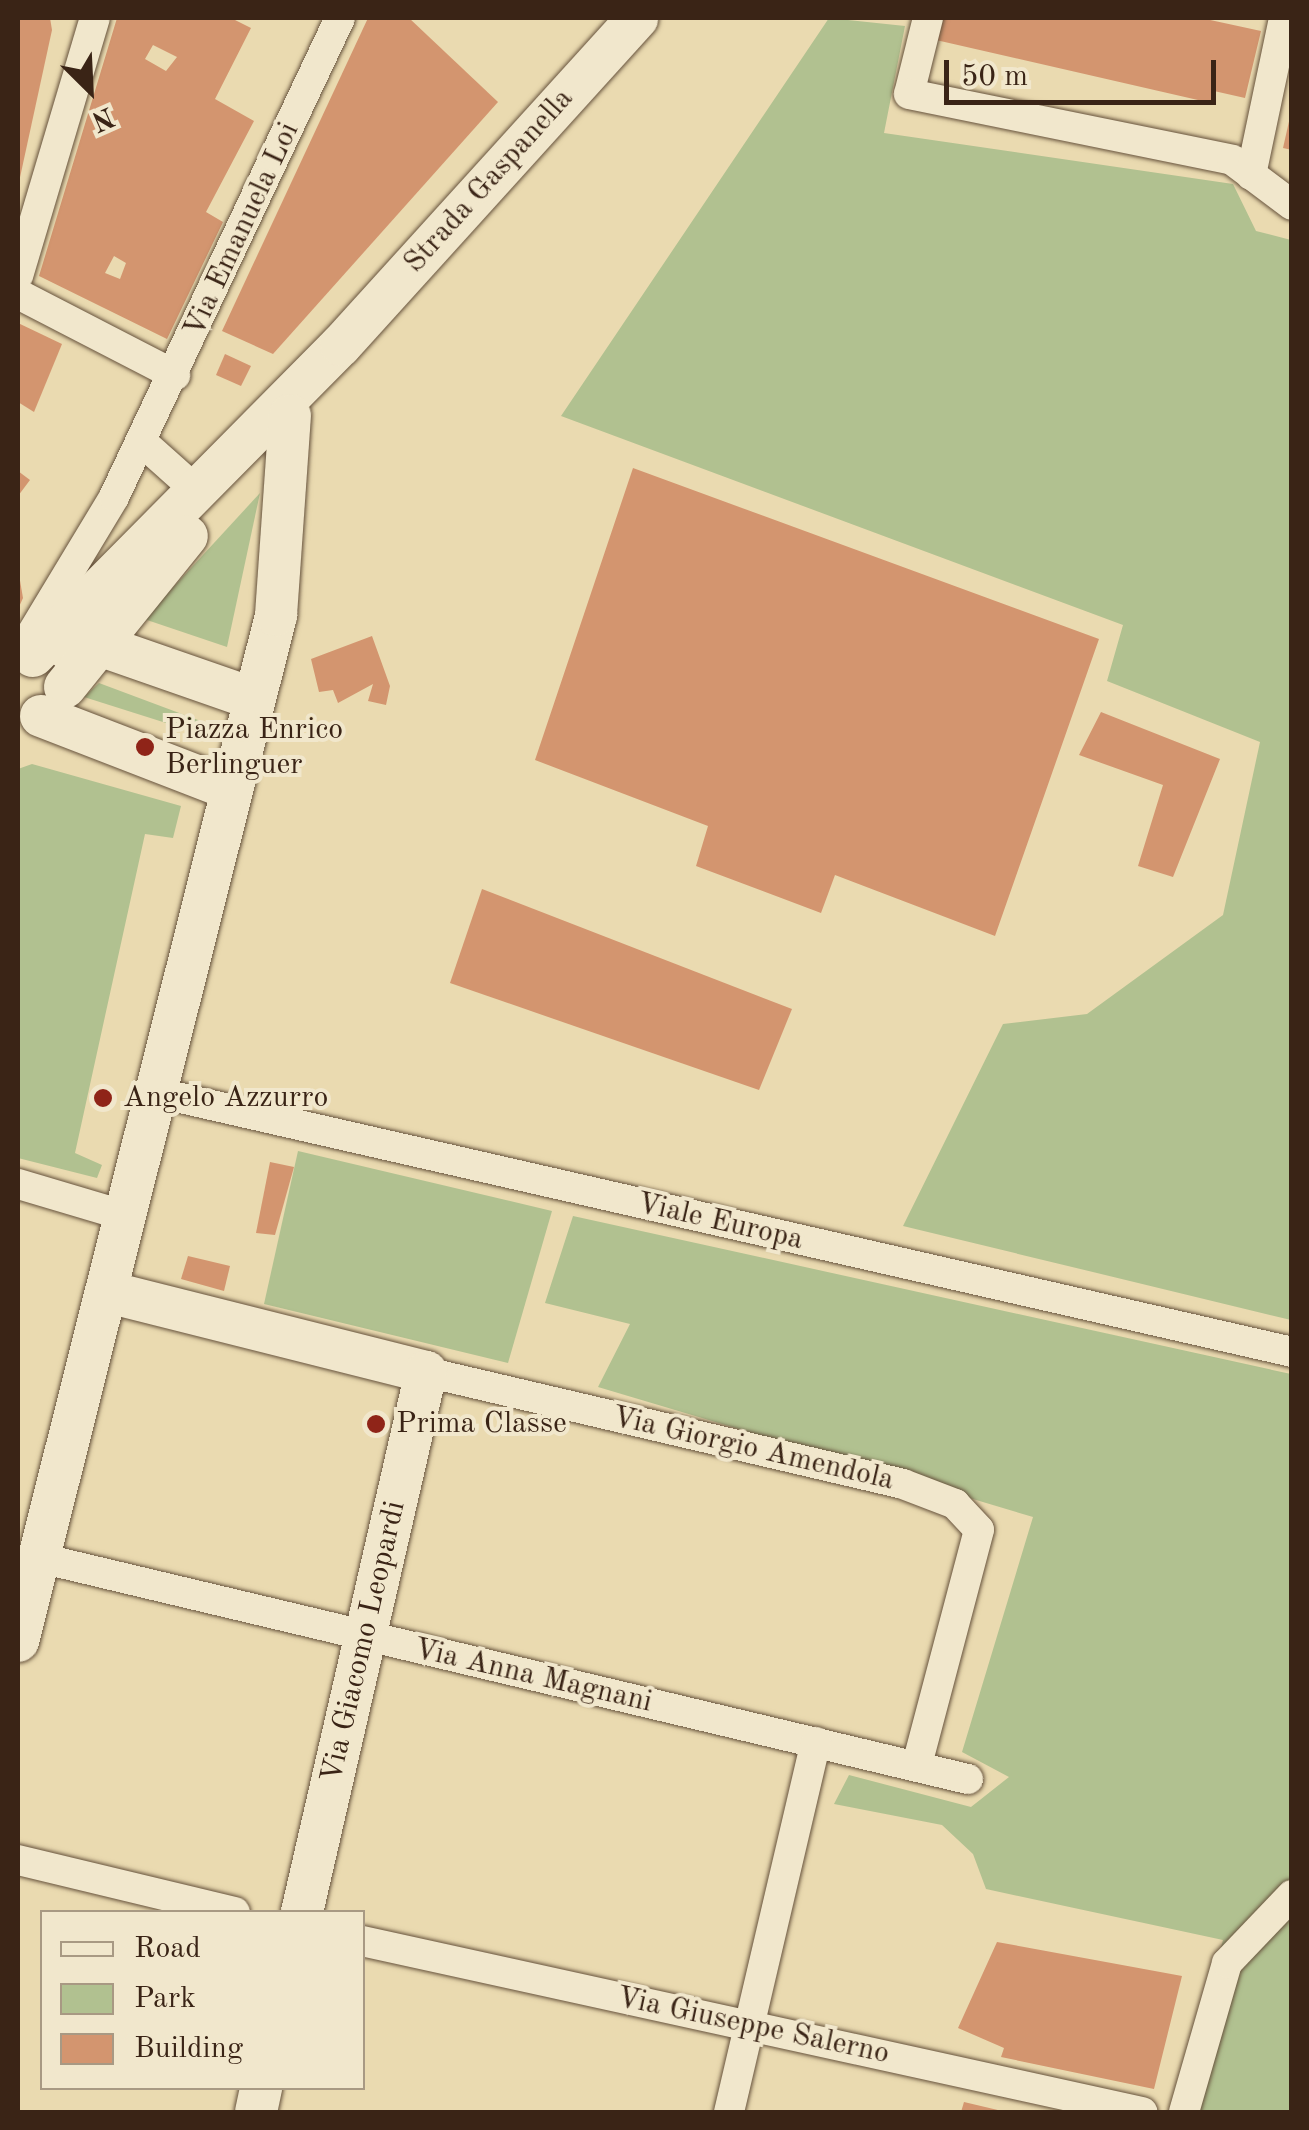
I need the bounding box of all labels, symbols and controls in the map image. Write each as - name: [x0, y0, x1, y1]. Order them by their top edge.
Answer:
- north arrow: [40, 40, 140, 140]
- scale bar: [949, 40, 1222, 102]
- text: 50 m: [961, 62, 1028, 92]
- street label: Strada Gaspanella: [397, 81, 581, 281]
- text: N: [87, 100, 118, 135]
- street label: Via Emanuela Loi: [176, 117, 308, 343]
- place label: Piazza Enrico Berlinguer: [165, 712, 343, 782]
- marker: Piazza Enrico Berlinguer: [134, 736, 156, 758]
- place label: Angelo Azzurro: [123, 1080, 328, 1116]
- marker: Angelo Azzurro: [92, 1087, 114, 1109]
- street label: Viale Europa: [633, 1185, 807, 1259]
- street label: Via Giorgio Amendola: [609, 1399, 897, 1499]
- place label: Prima Classe: [396, 1406, 567, 1442]
- marker: Prima Classe: [365, 1413, 387, 1435]
- street label: Via Giacomo Leopardi: [314, 1498, 414, 1786]
- street label: Via Anna Magnani: [410, 1631, 656, 1721]
- legend: [40, 1910, 365, 2090]
- text: Road: [134, 1934, 201, 1964]
- street label: Via Giuseppe Salerno: [613, 1980, 893, 2072]
- text: Park: [134, 1984, 196, 2014]
- text: Building: [134, 2034, 243, 2064]

